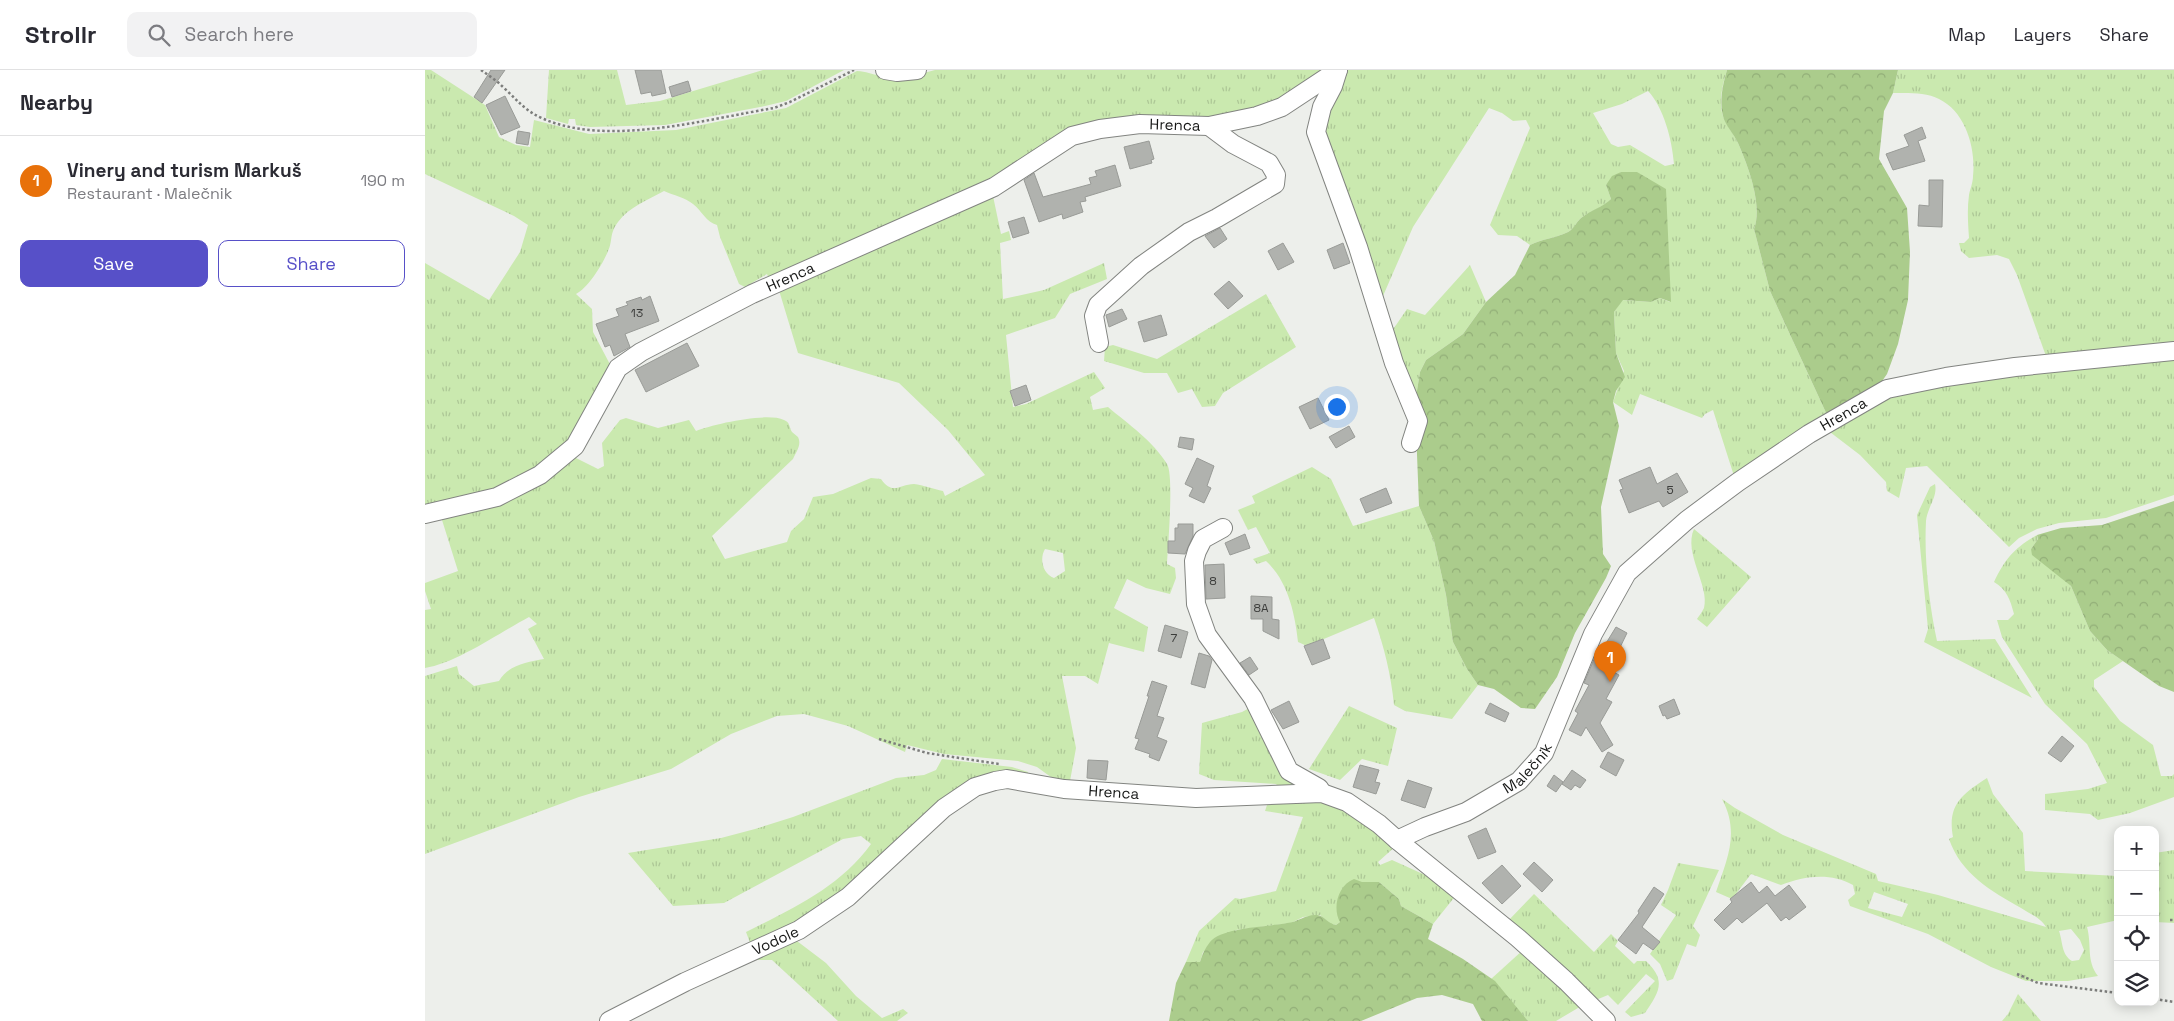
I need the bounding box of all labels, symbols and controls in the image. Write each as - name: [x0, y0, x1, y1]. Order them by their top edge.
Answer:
- search box: [127, 12, 477, 57]
- text: Strollr: [25, 19, 97, 50]
- icon: search: [145, 21, 173, 49]
- text: Search here: [185, 22, 294, 47]
- text: Map: [1948, 23, 1986, 46]
- text: Layers: [2014, 23, 2071, 46]
- text: Share: [2099, 23, 2149, 46]
- text: Nearby: [20, 89, 93, 116]
- street label: Hrenca: [1149, 114, 1201, 135]
- text: Vinery and turism Markuš: [67, 158, 302, 183]
- text: 1: [32, 170, 40, 191]
- text: 190 m: [360, 170, 405, 191]
- text: Restaurant · Malečnik: [67, 183, 232, 204]
- button: Save: [20, 240, 208, 287]
- button: Share: [218, 240, 405, 287]
- street label: Hrenca: [763, 257, 818, 296]
- house number: 13: [631, 305, 643, 321]
- street label: Hrenca: [1816, 393, 1870, 435]
- your location: [1324, 394, 1350, 420]
- house number: 5: [1666, 482, 1674, 498]
- house number: 8: [1209, 573, 1217, 589]
- house number: 8A: [1253, 600, 1269, 616]
- house number: 7: [1171, 630, 1178, 646]
- pin: 1: [1594, 641, 1626, 682]
- street label: Malečnik: [1499, 740, 1556, 797]
- street label: Hrenca: [1088, 781, 1140, 803]
- map controls: [2114, 826, 2159, 1006]
- button: +: [2114, 826, 2159, 871]
- button: −: [2114, 871, 2159, 916]
- button: locate: [2114, 916, 2159, 961]
- street label: Vodole: [749, 921, 802, 959]
- button: layers: [2114, 961, 2159, 1006]

